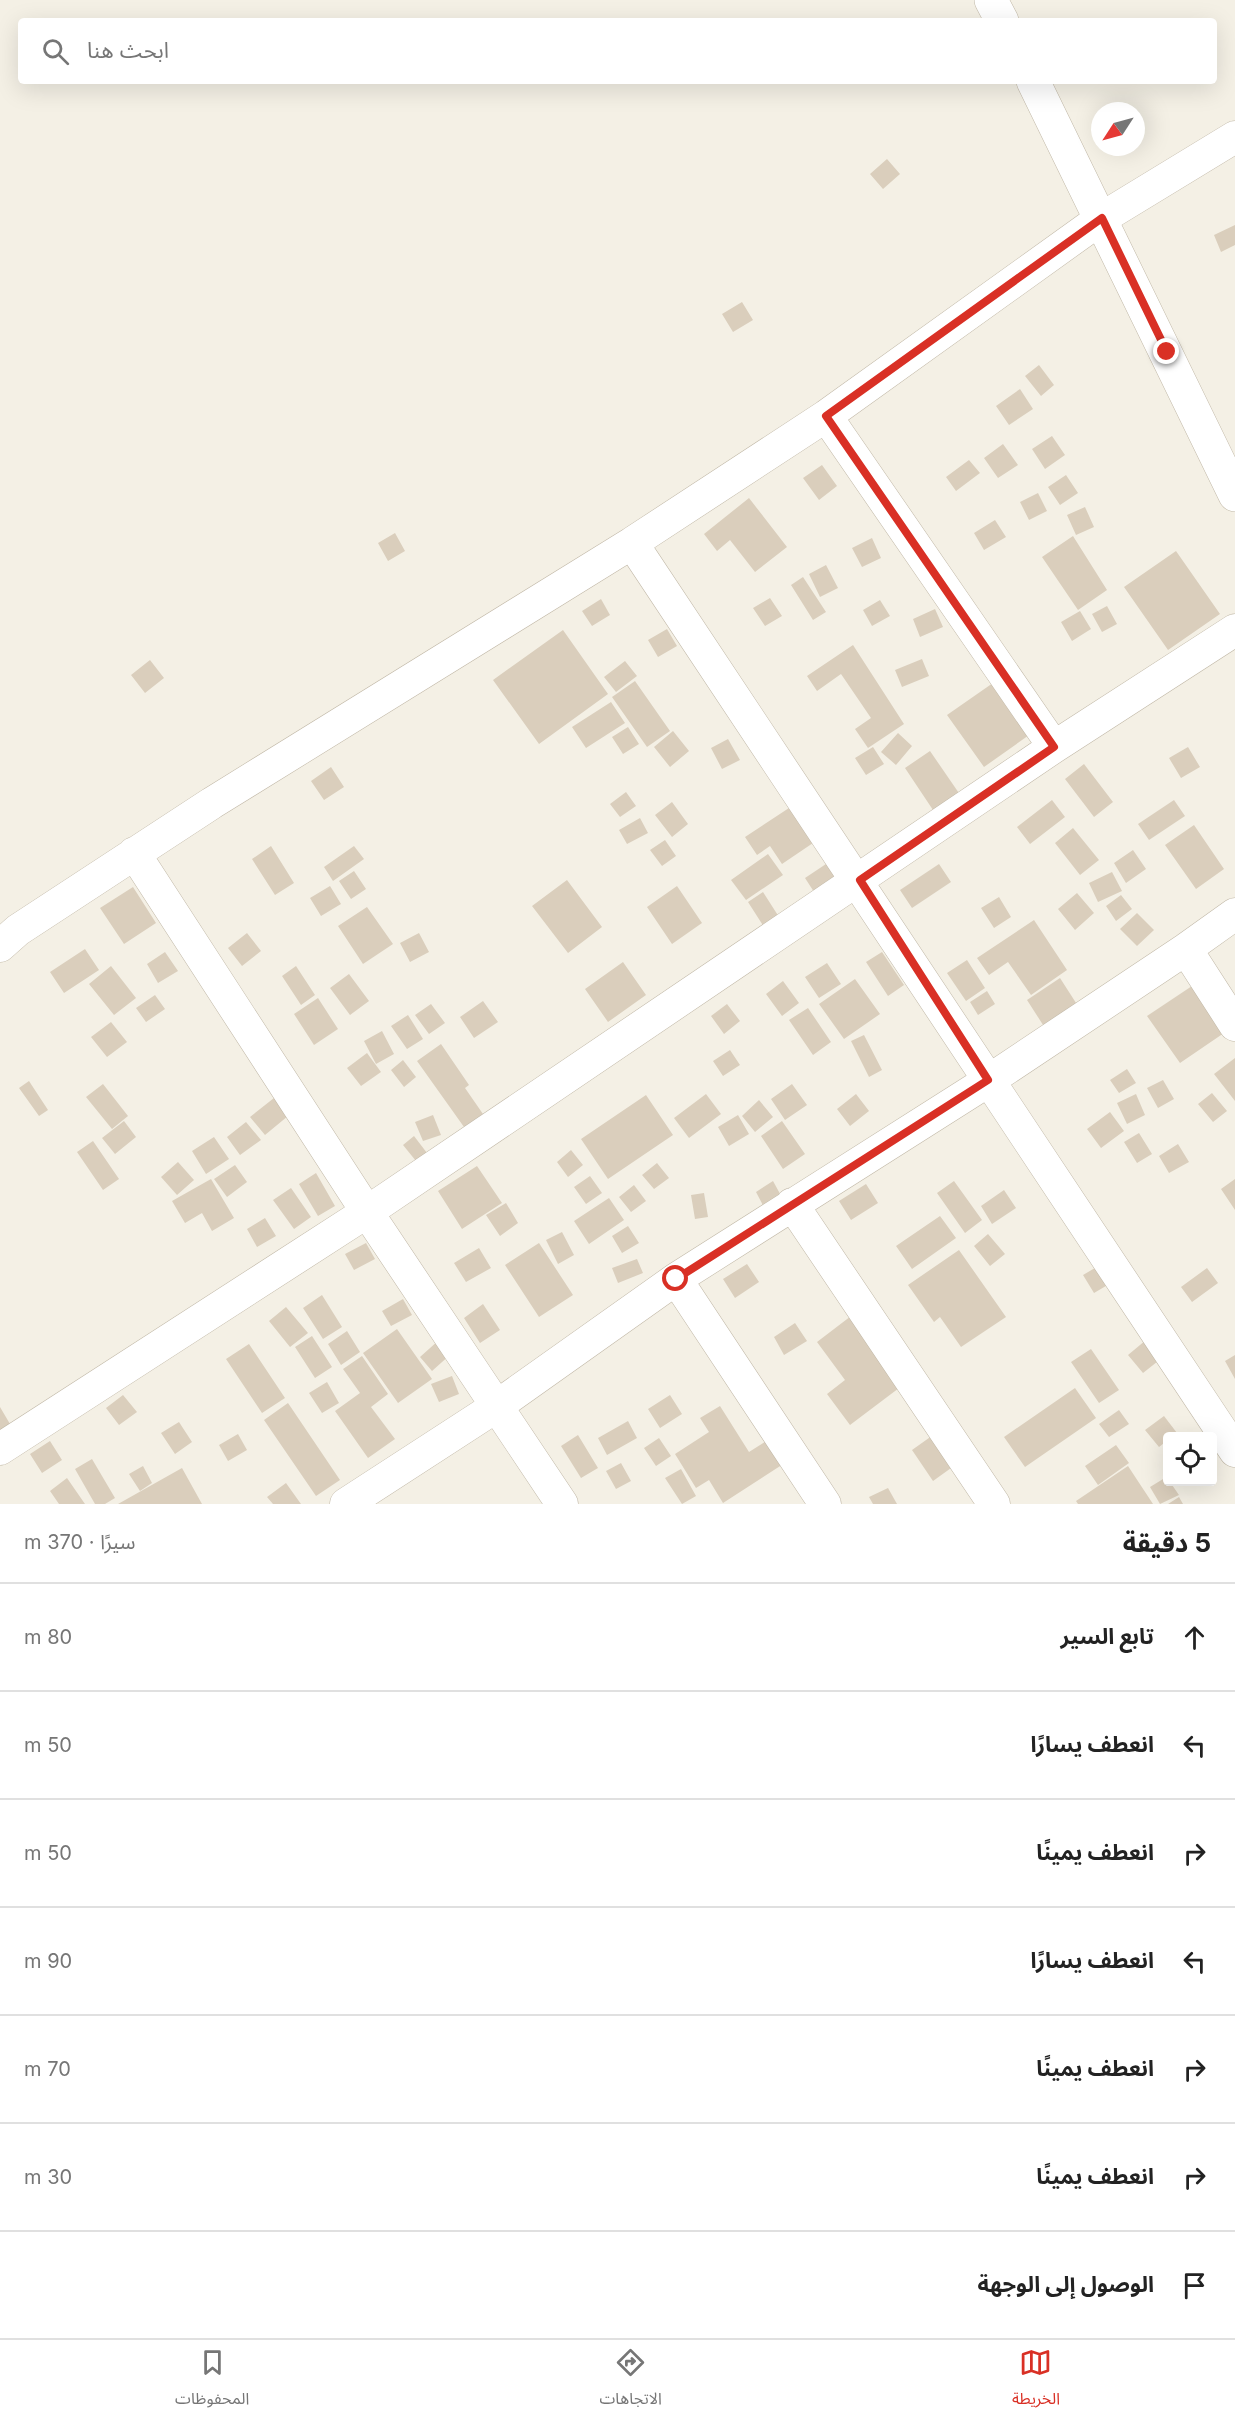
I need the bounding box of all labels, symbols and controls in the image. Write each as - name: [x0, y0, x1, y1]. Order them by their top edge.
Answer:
- search box: [18, 18, 1217, 84]
- icon: search: [39, 35, 72, 68]
- text: ابحث هنا: [87, 37, 169, 63]
- north arrow: [1091, 102, 1145, 156]
- route end: [1153, 338, 1179, 364]
- route start: [662, 1265, 688, 1291]
- map controls: [1163, 1432, 1217, 1486]
- button: locate: [1163, 1432, 1217, 1486]
- text: 5 دقيقة: [1123, 1527, 1211, 1558]
- text: سيرًا · 370 m: [24, 1530, 135, 1554]
- icon: ahead: [1178, 1621, 1211, 1654]
- text: تابع السير: [1061, 1623, 1154, 1649]
- text: 80 m: [24, 1625, 72, 1649]
- icon: left: [1178, 1729, 1211, 1762]
- text: انعطف يسارًا: [1031, 1731, 1154, 1757]
- text: 50 m: [24, 1733, 72, 1757]
- icon: right: [1178, 1837, 1211, 1870]
- text: انعطف يمينًا: [1036, 1839, 1154, 1865]
- text: 50 m: [24, 1841, 72, 1865]
- icon: left: [1178, 1945, 1211, 1978]
- text: انعطف يسارًا: [1031, 1947, 1154, 1973]
- text: 90 m: [24, 1949, 72, 1973]
- icon: right: [1178, 2053, 1211, 2086]
- text: انعطف يمينًا: [1036, 2055, 1154, 2081]
- text: 70 m: [24, 2057, 71, 2081]
- icon: right: [1178, 2161, 1211, 2194]
- text: انعطف يمينًا: [1036, 2163, 1154, 2189]
- text: 30 m: [24, 2165, 72, 2189]
- icon: arrive: [1178, 2269, 1211, 2302]
- text: الوصول إلى الوجهة: [977, 2271, 1154, 2297]
- tab: المحفوظات: [175, 2346, 249, 2416]
- tab: الاتجاهات: [599, 2346, 662, 2416]
- tab: الخريطة: [1012, 2346, 1060, 2416]

